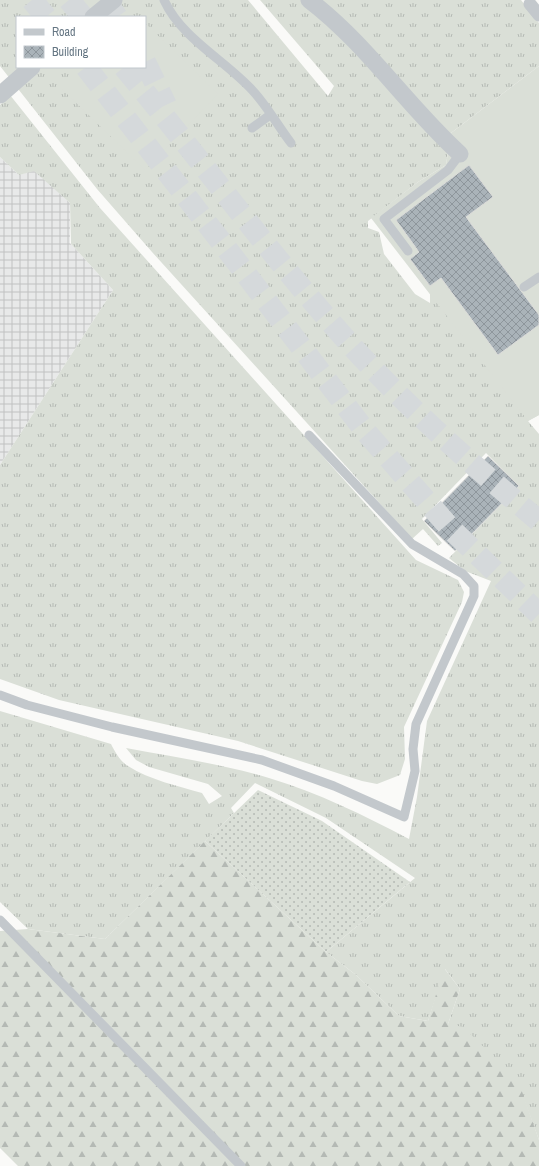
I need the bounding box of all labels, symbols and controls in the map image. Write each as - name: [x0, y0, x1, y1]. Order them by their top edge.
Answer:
- legend: [16, 16, 146, 68]
- text: Road: [52, 24, 76, 40]
- text: Building: [52, 44, 89, 60]

